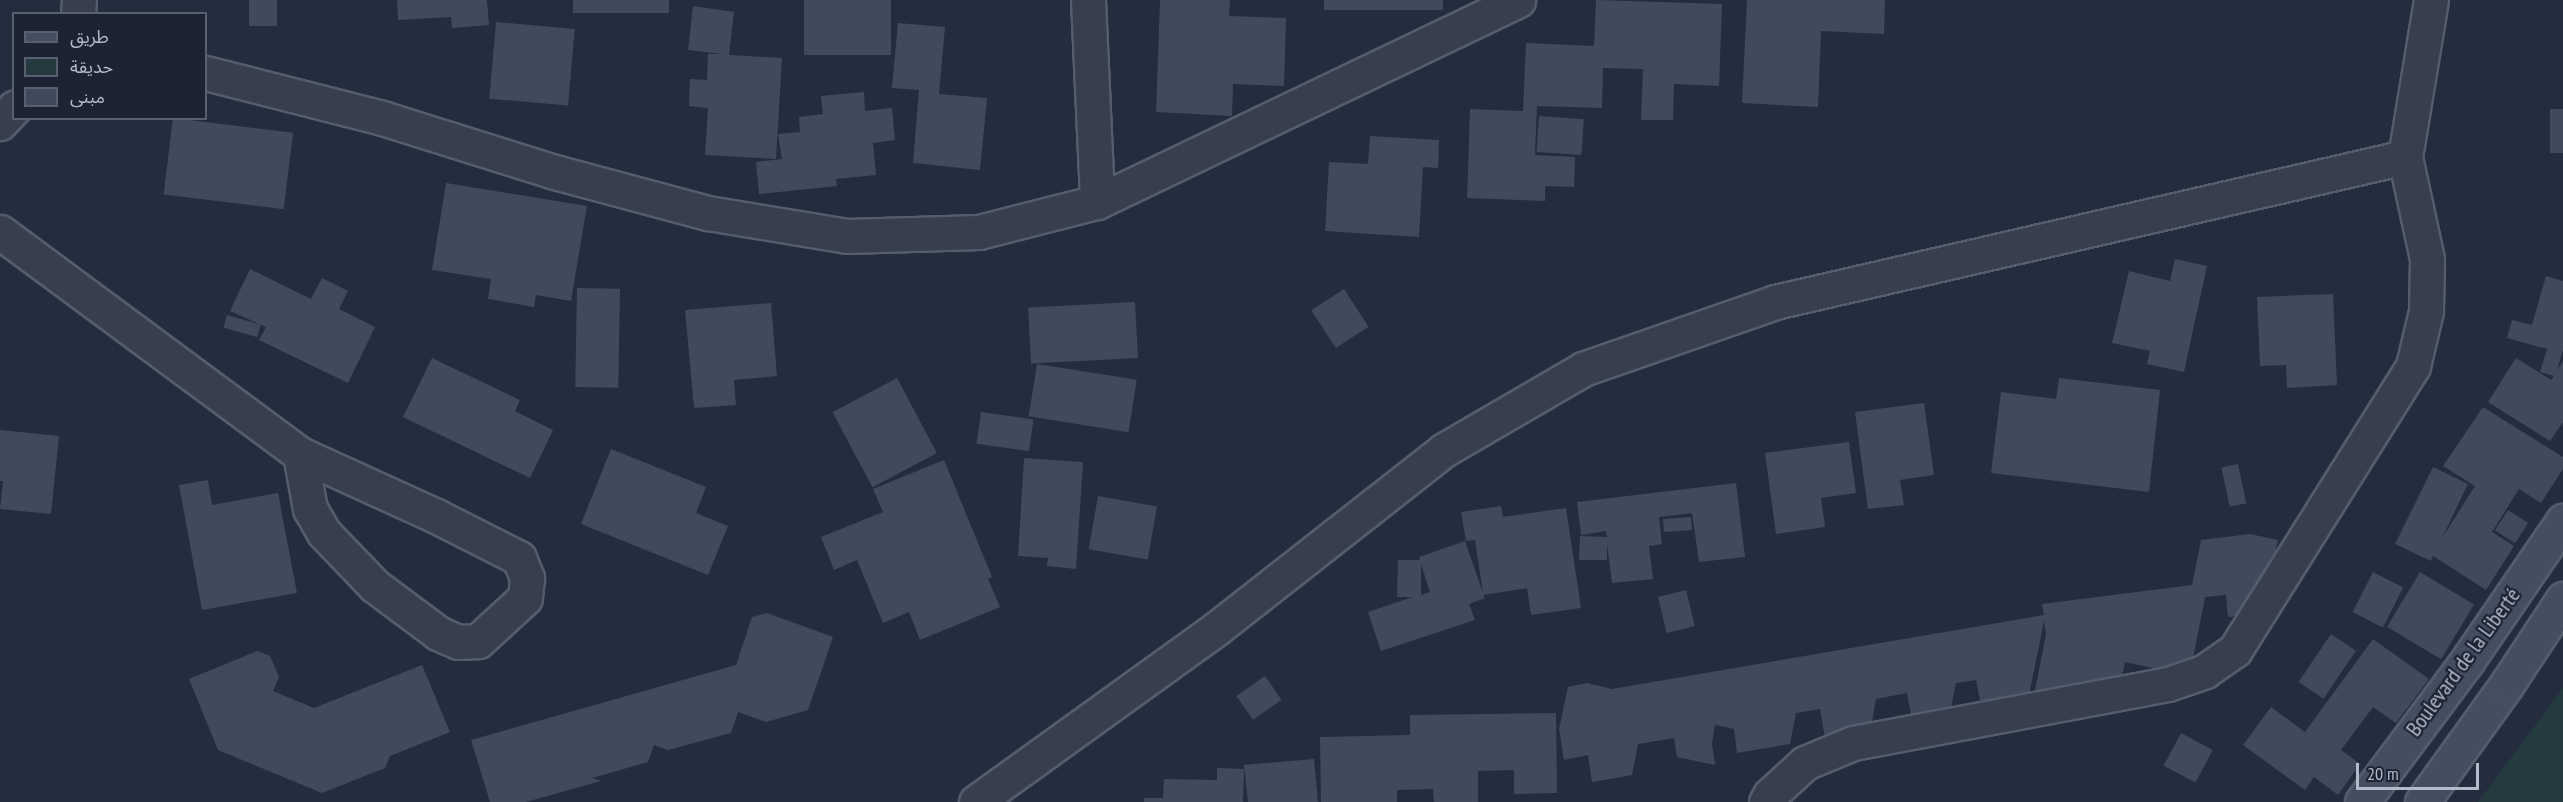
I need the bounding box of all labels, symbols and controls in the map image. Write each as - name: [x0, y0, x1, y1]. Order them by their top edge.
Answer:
- legend: [12, 12, 207, 120]
- text: طريق: [70, 25, 109, 48]
- text: حديقة: [70, 55, 113, 78]
- text: مبنى: [70, 85, 105, 108]
- street label: Boulevard de la Liberté: [2400, 583, 2526, 741]
- scale bar: [2359, 751, 2482, 789]
- text: 20 m: [2367, 762, 2399, 785]

